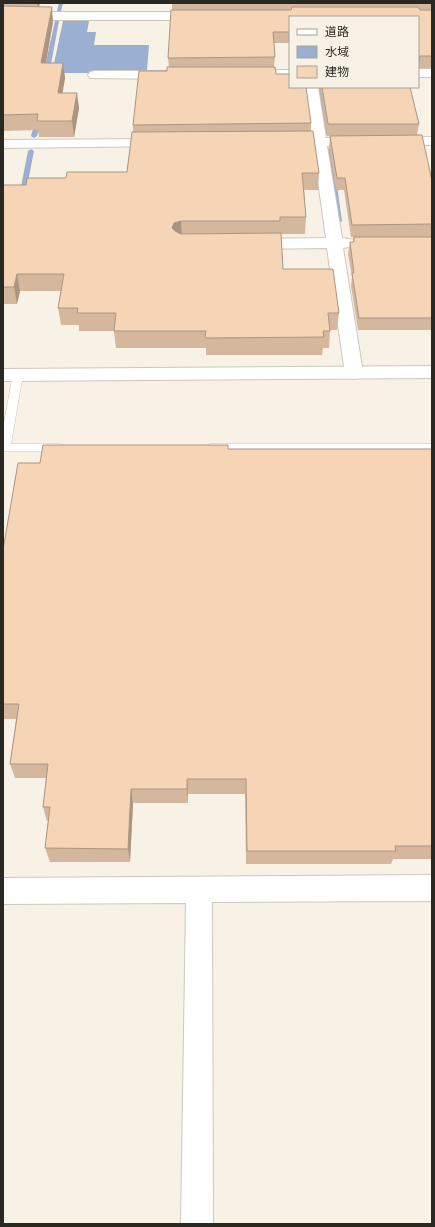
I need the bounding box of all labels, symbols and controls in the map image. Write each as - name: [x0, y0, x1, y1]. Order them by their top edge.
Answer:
- legend: [289, 16, 419, 88]
- text: 道路: [325, 23, 349, 40]
- text: 水域: [325, 43, 349, 60]
- text: 建物: [325, 63, 349, 80]

